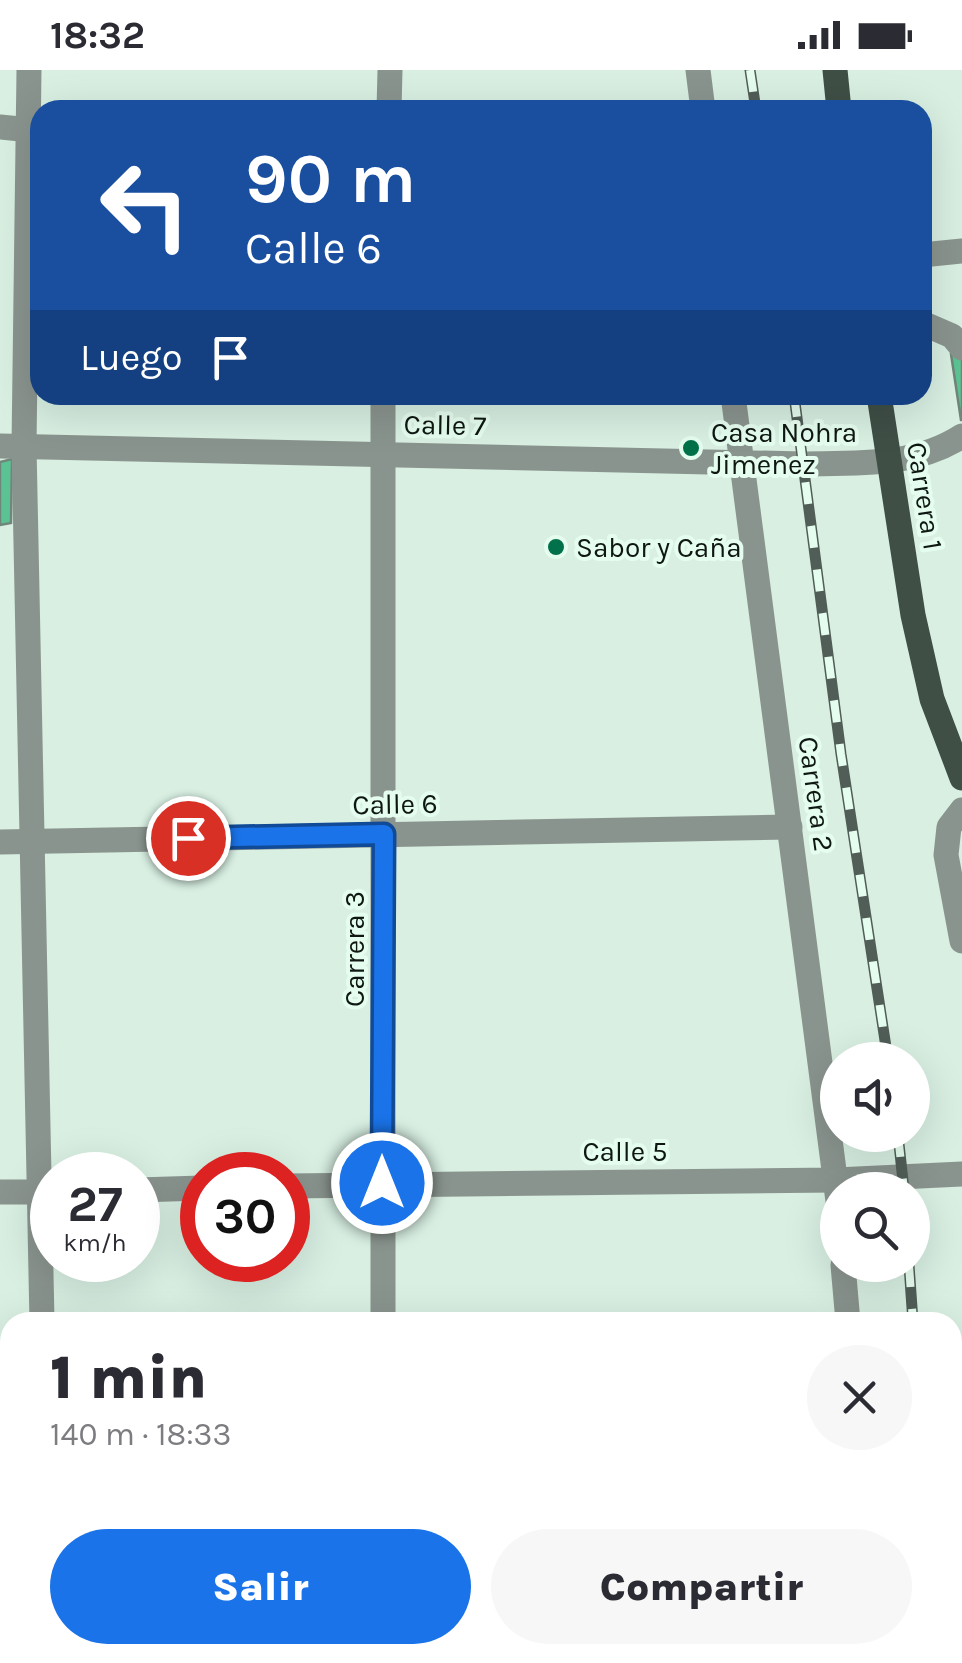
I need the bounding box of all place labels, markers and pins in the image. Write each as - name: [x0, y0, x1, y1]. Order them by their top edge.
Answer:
- place label: Casa Nohra Jimenez: [711, 416, 857, 481]
- marker: Casa Nohra Jimenez: [680, 437, 702, 459]
- place label: Sabor y Caña: [576, 531, 742, 564]
- marker: Sabor y Caña: [545, 536, 567, 558]
- pin: [146, 796, 231, 881]

